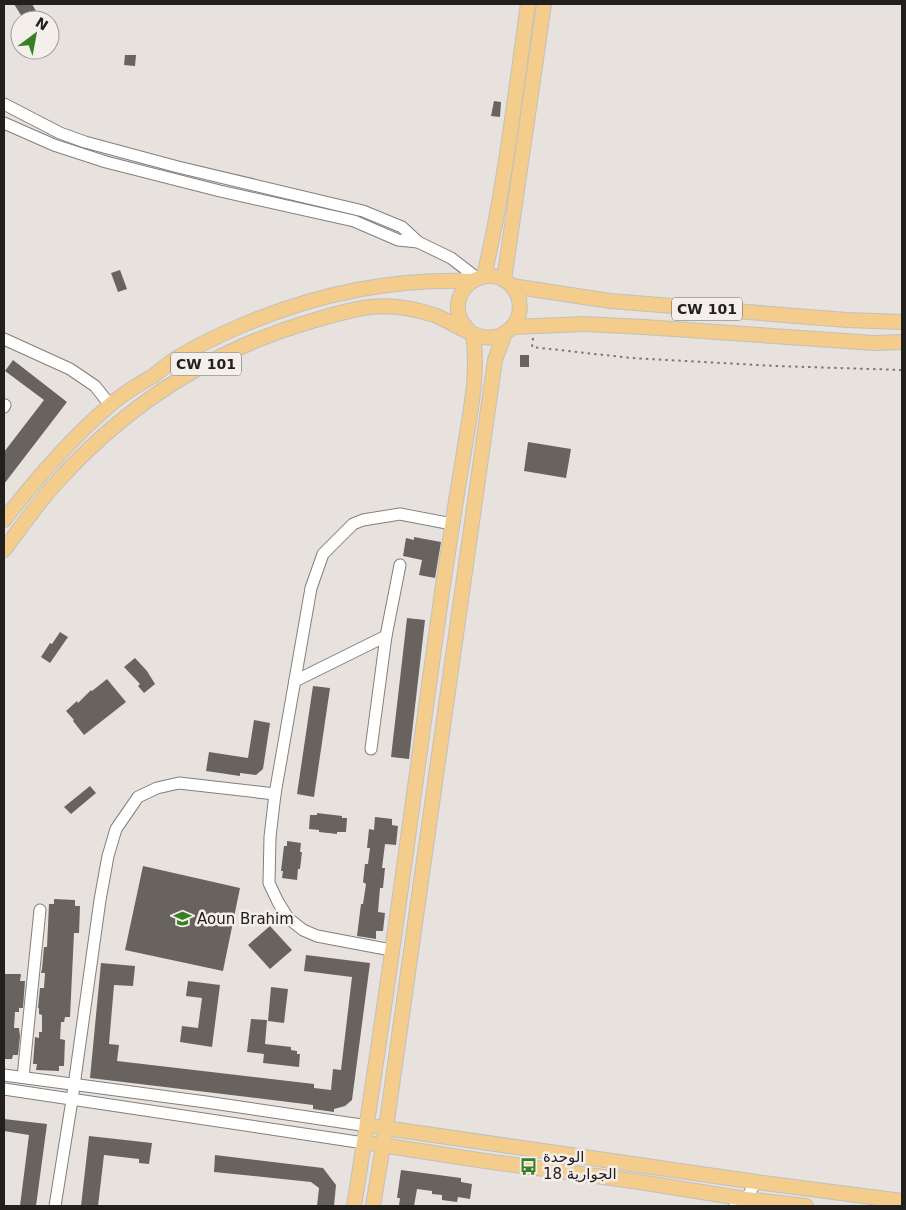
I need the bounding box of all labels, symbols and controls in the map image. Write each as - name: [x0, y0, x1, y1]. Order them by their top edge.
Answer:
- north arrow: [10, 10, 60, 60]
- text: N: [33, 14, 51, 34]
- road number: CW 101: [672, 298, 742, 320]
- road number: CW 101: [171, 352, 241, 376]
- school or university icon: Aoun Brahim: [173, 909, 193, 929]
- place label: Aoun Brahim: [197, 910, 294, 928]
- place label: الوحدة الجوارية 18: [543, 1148, 617, 1183]
- bus stop icon: الوحدة الجوارية 18: [519, 1156, 539, 1176]

